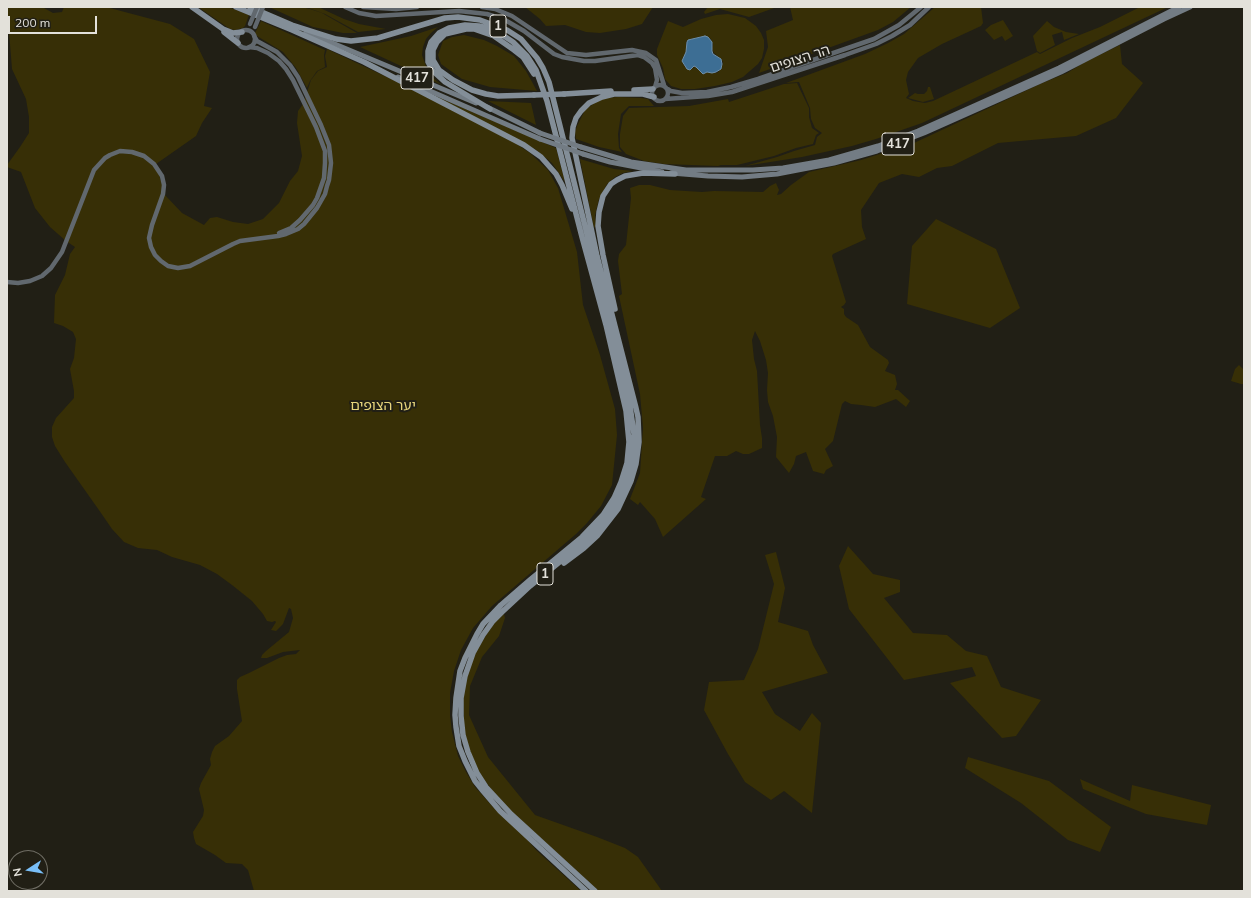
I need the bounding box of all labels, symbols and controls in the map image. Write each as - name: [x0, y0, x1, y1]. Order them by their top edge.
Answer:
- scale bar: [10, 8, 99, 34]
- text: 200 m: [15, 15, 50, 30]
- road number: 1: [490, 15, 506, 37]
- street label: הר הצופים: [768, 41, 832, 77]
- road number: 417: [401, 67, 433, 89]
- road number: 417: [882, 133, 914, 155]
- park label: יער הצופים: [350, 398, 416, 414]
- road number: 1: [537, 563, 553, 585]
- north arrow: [8, 850, 48, 890]
- text: N: [10, 867, 25, 878]

